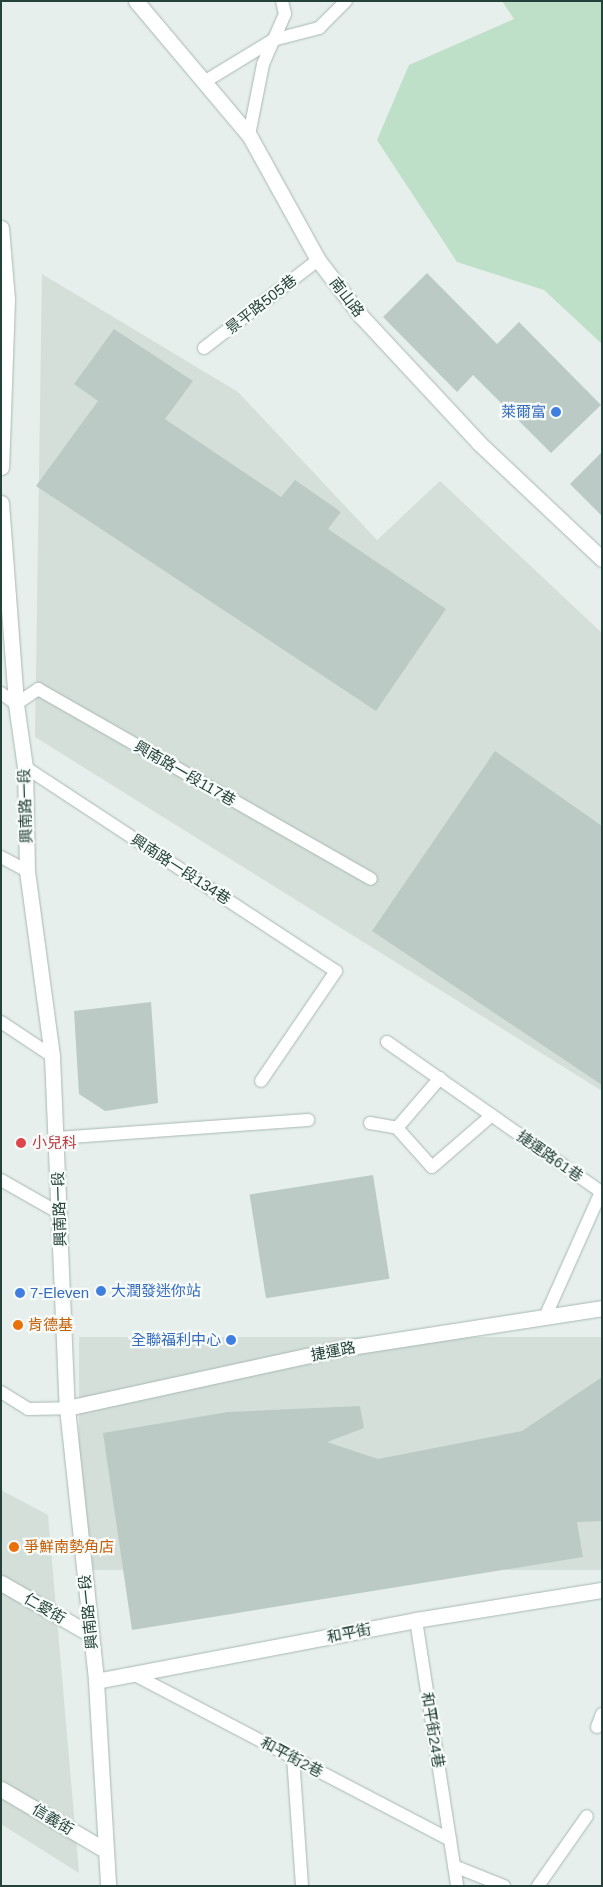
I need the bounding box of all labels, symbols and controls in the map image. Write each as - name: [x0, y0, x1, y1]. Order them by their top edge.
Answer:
- street label: 景平路505巷: [222, 271, 300, 337]
- street label: 南山路: [326, 274, 368, 320]
- place label: 萊爾富: [501, 403, 546, 421]
- marker: 萊爾富: [550, 406, 562, 418]
- street label: 興南路一段117巷: [131, 737, 239, 809]
- street label: 興南路一段: [15, 768, 35, 844]
- street label: 興南路一段134巷: [128, 830, 234, 908]
- street label: 捷運路61巷: [513, 1127, 587, 1185]
- place label: 小兒科: [32, 1134, 77, 1152]
- marker: 小兒科: [14, 1136, 28, 1150]
- street label: 興南路一段: [49, 1171, 69, 1247]
- place label: 大潤發迷你站: [111, 1282, 201, 1300]
- place label: 7-Eleven: [30, 1284, 89, 1302]
- marker: 大潤發迷你站: [95, 1285, 107, 1297]
- marker: 7-Eleven: [14, 1287, 26, 1299]
- place label: 肯德基: [28, 1316, 73, 1334]
- marker: 肯德基: [12, 1319, 24, 1331]
- place label: 全聯福利中心: [131, 1331, 221, 1349]
- marker: 全聯福利中心: [225, 1334, 237, 1346]
- street label: 捷運路: [309, 1338, 357, 1364]
- place label: 爭鮮南勢角店: [24, 1538, 114, 1556]
- marker: 爭鮮南勢角店: [8, 1541, 20, 1553]
- street label: 興南路一段: [75, 1574, 101, 1650]
- street label: 仁愛街: [21, 1589, 69, 1627]
- street label: 和平街: [325, 1620, 373, 1646]
- street label: 和平街24巷: [418, 1691, 448, 1769]
- street label: 和平街2巷: [258, 1733, 326, 1781]
- street label: 信義街: [29, 1800, 77, 1838]

